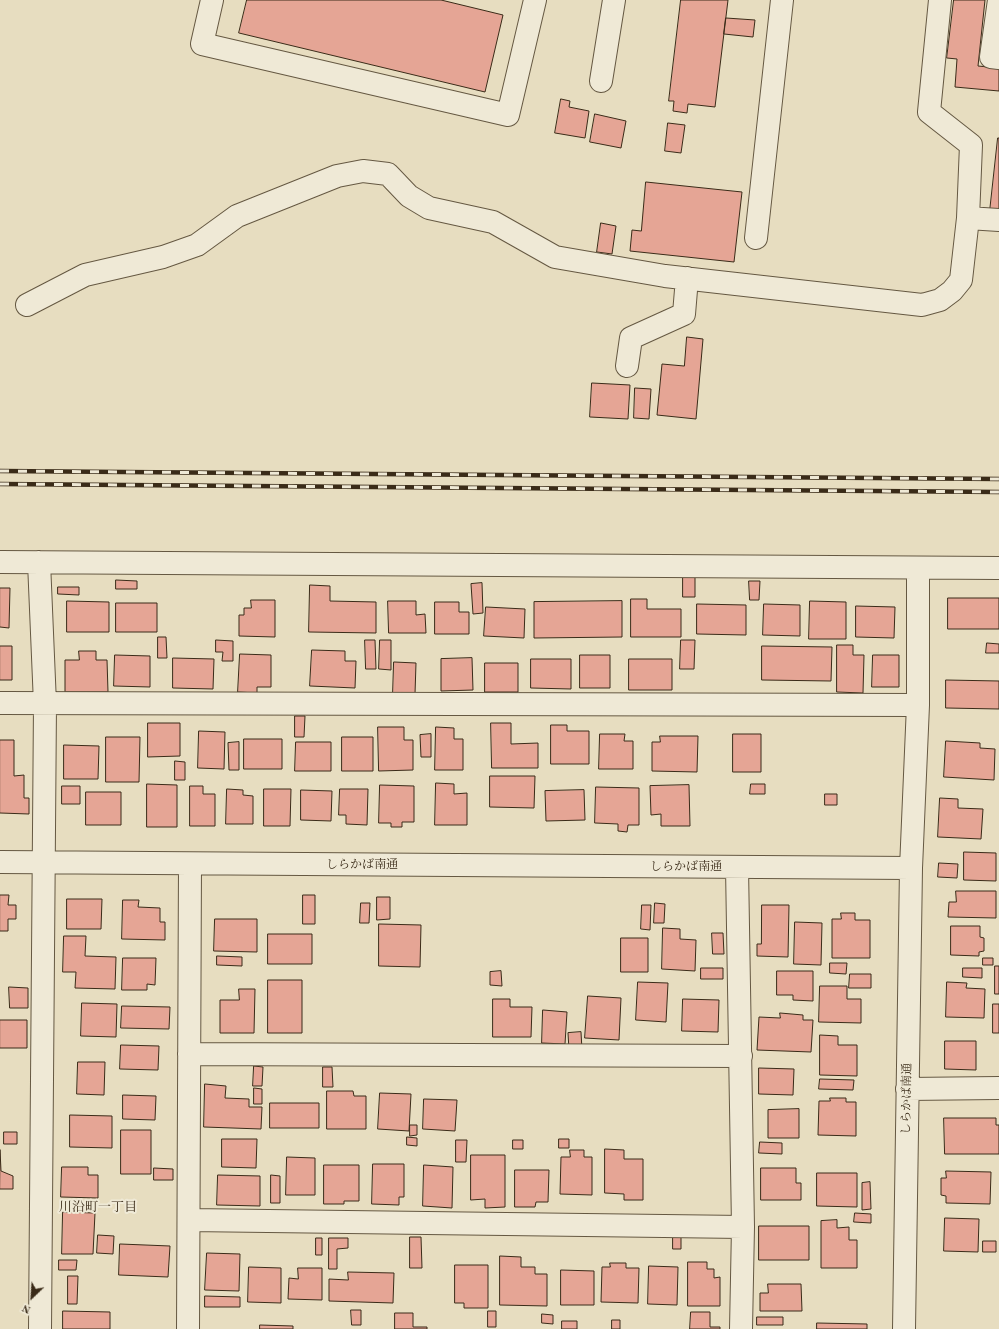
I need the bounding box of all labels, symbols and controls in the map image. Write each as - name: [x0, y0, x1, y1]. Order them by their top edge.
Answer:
- street label: しらかば南通: [326, 858, 398, 872]
- street label: しらかば南通: [650, 860, 722, 874]
- street label: しらかば南通: [899, 1063, 915, 1135]
- district label: 川沿町一丁目: [59, 1200, 137, 1216]
- north arrow: [12, 1277, 52, 1317]
- text: N: [21, 1302, 33, 1315]

